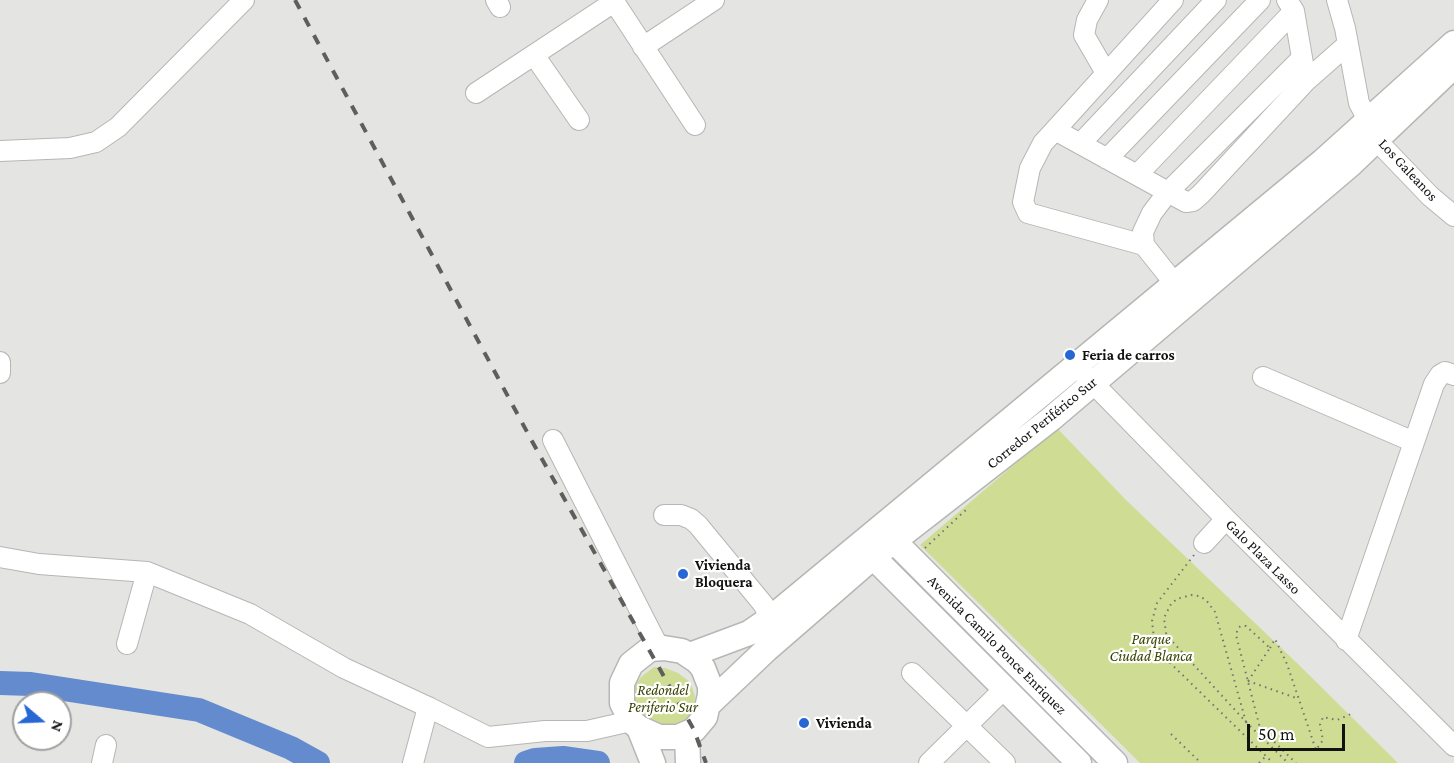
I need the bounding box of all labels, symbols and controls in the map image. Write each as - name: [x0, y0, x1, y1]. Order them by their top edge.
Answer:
- street label: Los Galeanos: [1375, 135, 1441, 205]
- place label: Feria de carros: [1082, 346, 1175, 364]
- marker: Feria de carros: [1063, 348, 1077, 362]
- street label: Corredor Periférico Sur: [983, 373, 1101, 473]
- street label: Galo Plaza Lasso: [1222, 516, 1304, 598]
- place label: Vivienda Bloquera: [695, 556, 753, 591]
- marker: Vivienda Bloquera: [676, 567, 690, 581]
- street label: Avenida Camilo Ponce Enriquez: [924, 572, 1070, 718]
- park label: Parque Ciudad Blanca: [1109, 630, 1193, 665]
- park label: Redondel Periferio Sur: [628, 681, 698, 716]
- north arrow: [12, 691, 72, 751]
- scale bar: [1250, 712, 1348, 750]
- place label: Vivienda: [816, 714, 872, 732]
- marker: Vivienda: [797, 716, 811, 730]
- text: N: [48, 718, 67, 734]
- text: 50 m: [1258, 724, 1295, 744]

